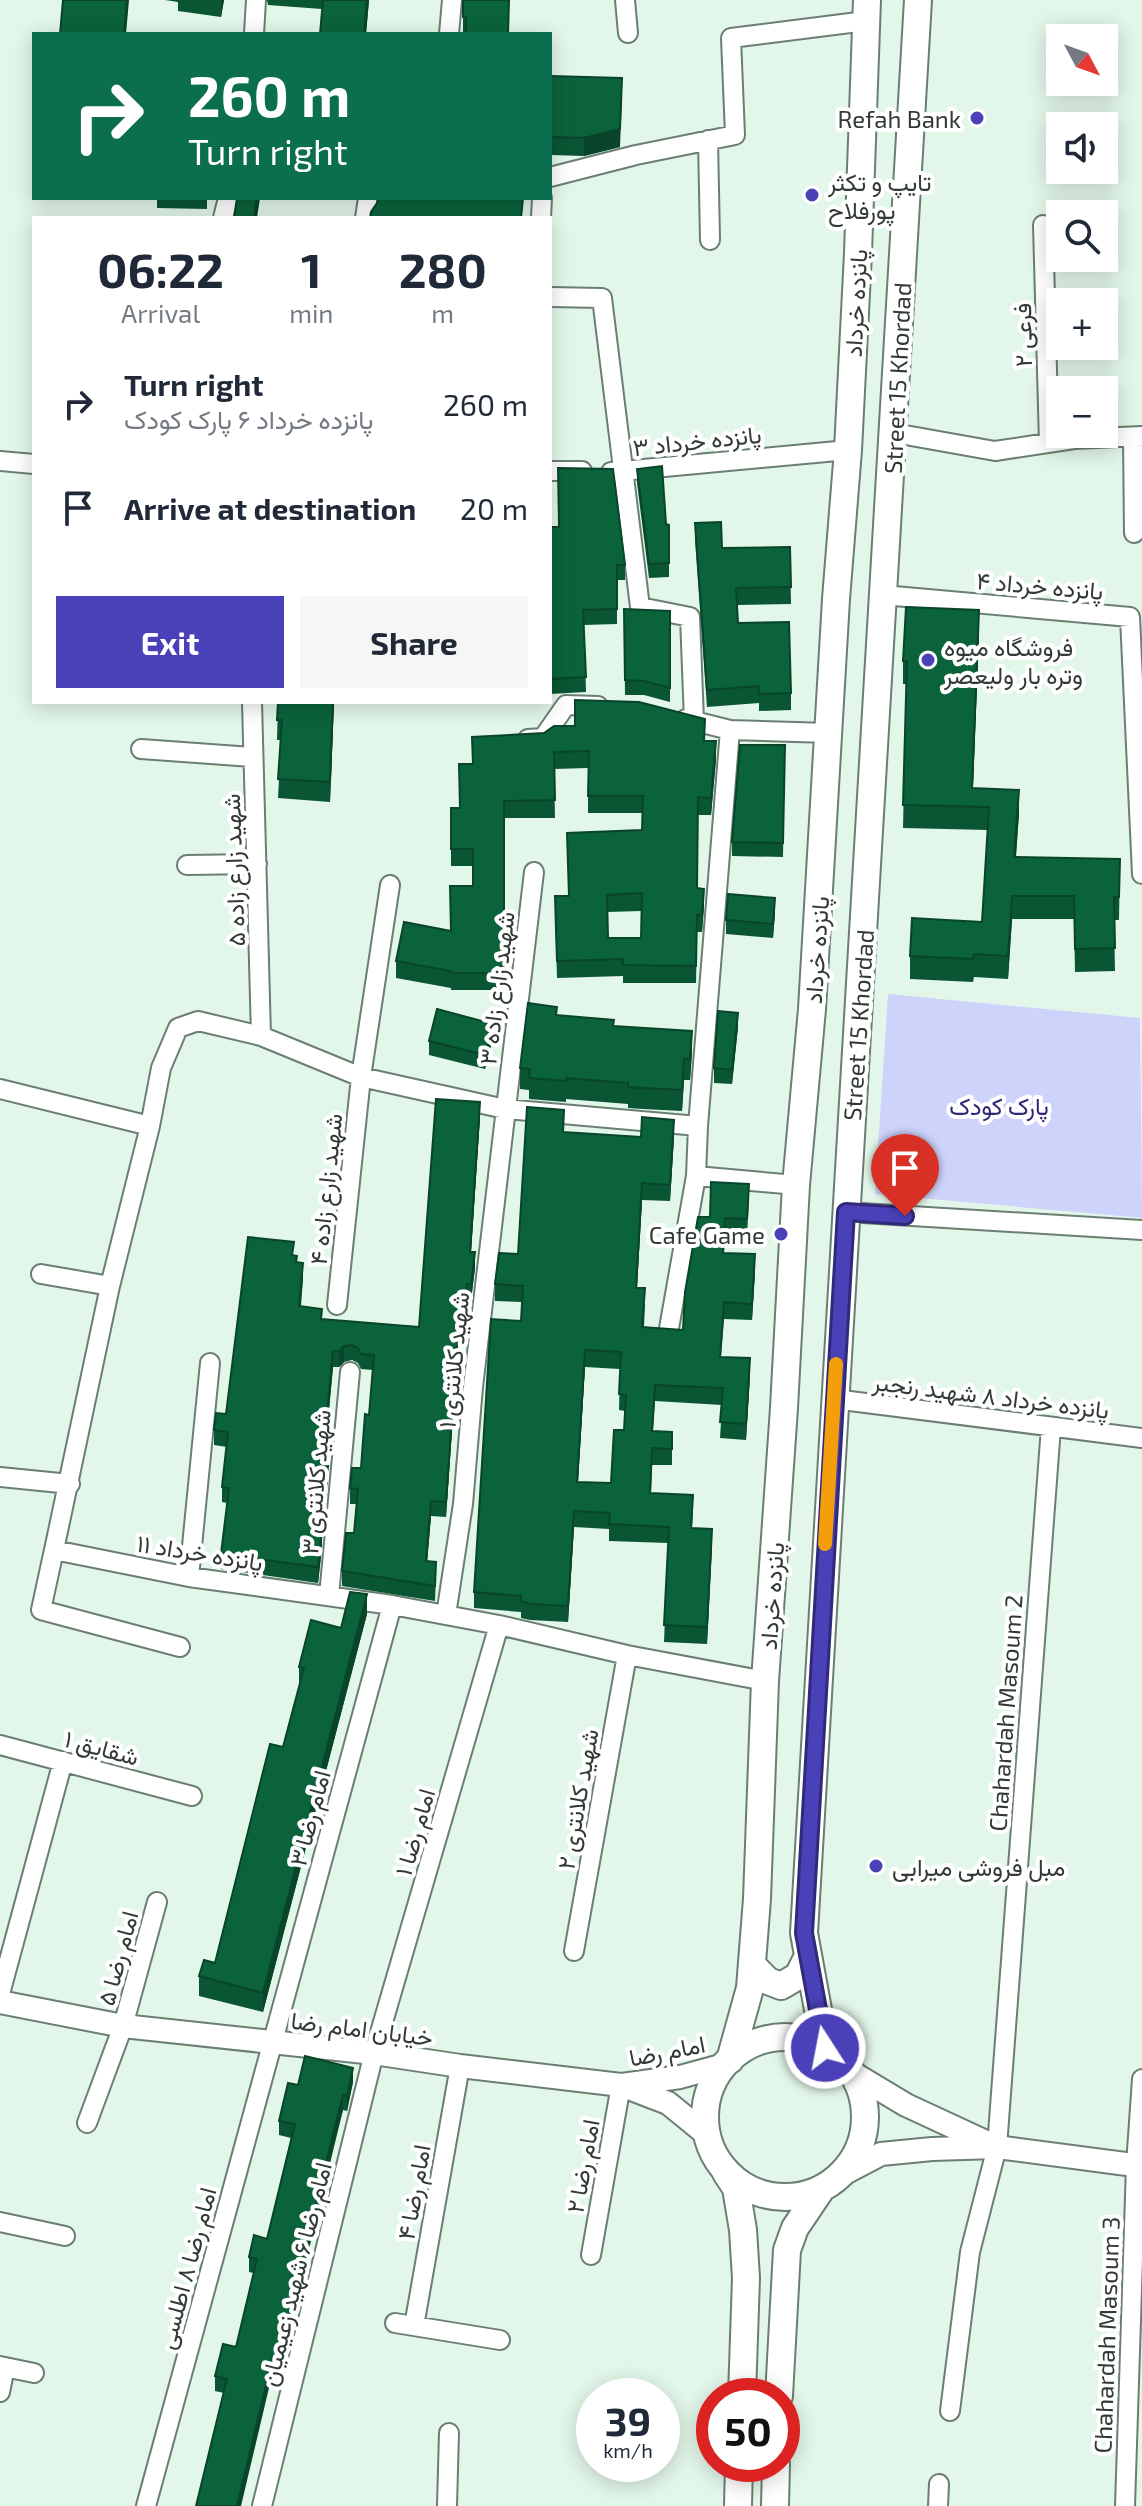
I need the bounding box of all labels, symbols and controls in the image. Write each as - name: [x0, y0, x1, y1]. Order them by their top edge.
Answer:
- north arrow: [1046, 24, 1118, 96]
- map controls: [1046, 24, 1118, 448]
- text: 260 m: [188, 61, 350, 128]
- icon: right: [56, 64, 160, 168]
- place label: Refah Bank: [838, 104, 961, 133]
- marker: Refah Bank: [968, 109, 986, 127]
- button: sound: [1046, 112, 1118, 184]
- text: Turn right: [188, 129, 348, 172]
- place label: تایپ و تکثر پورفلاح: [827, 167, 932, 227]
- marker: تایپ و تکثر پورفلاح: [803, 186, 821, 204]
- button: search: [1046, 200, 1118, 272]
- text: 06:22: [97, 240, 224, 298]
- text: 1: [301, 240, 322, 298]
- text: 280: [399, 240, 487, 298]
- street label: پانزده خرداد: [838, 248, 875, 358]
- street label: Street 15 Khordad: [878, 282, 916, 474]
- button: +: [1046, 288, 1118, 360]
- text: Arrival: [121, 297, 200, 328]
- text: min: [289, 297, 333, 328]
- text: m: [431, 297, 454, 328]
- street label: فرعی ۲: [1007, 303, 1039, 367]
- text: Turn right: [124, 366, 264, 402]
- button: −: [1046, 376, 1118, 448]
- icon: right: [56, 382, 100, 426]
- text: 260 m: [443, 386, 528, 422]
- text: پانزده خرداد ۶ پارک کودک: [124, 403, 373, 434]
- street label: پانزده خرداد ۳: [631, 419, 763, 464]
- icon: arrive: [56, 486, 100, 530]
- text: Arrive at destination: [124, 490, 416, 526]
- text: 20 m: [460, 490, 528, 526]
- street label: پانزده خرداد ۴: [975, 565, 1105, 608]
- button: Exit: [56, 596, 284, 688]
- button: Share: [300, 596, 528, 688]
- place label: فروشگاه میوه وتره بار ولیعصر: [943, 632, 1083, 691]
- marker: فروشگاه میوه وتره بار ولیعصر: [919, 651, 937, 669]
- street label: شهید زارع زاده ۵: [216, 793, 253, 947]
- street label: پانزده خرداد: [798, 895, 837, 1005]
- street label: شهید زارع زاده ۳: [472, 910, 523, 1067]
- street label: Street 15 Khordad: [837, 928, 879, 1122]
- park label: پارک کودک: [949, 1091, 1049, 1123]
- street label: شهید زارع زاده ۴: [303, 1112, 350, 1266]
- pin: [871, 1134, 939, 1216]
- icon: arrive: [883, 1146, 927, 1190]
- place label: Cafe Game: [649, 1220, 765, 1249]
- marker: Cafe Game: [772, 1225, 790, 1243]
- street label: شهید کلانتری ۱: [431, 1290, 477, 1430]
- street label: پانزده خرداد ۸ شهید رنجبر: [870, 1366, 1111, 1427]
- street label: شهید کلانتری ۳: [294, 1408, 338, 1556]
- street label: پانزده خرداد ۱۱: [134, 1528, 265, 1579]
- street label: پانزده خرداد: [753, 1541, 792, 1651]
- street label: Chahardah Masoum 2: [982, 1594, 1028, 1832]
- street label: شقایق ۱: [62, 1723, 142, 1772]
- street label: شهید کلانتری ۲: [550, 1726, 606, 1872]
- street label: امام رضا ۳: [282, 1767, 339, 1870]
- street label: امام رضا ۱: [388, 1785, 443, 1880]
- place label: مبل فروشی میرابی: [892, 1852, 1065, 1883]
- marker: مبل فروشی میرابی: [867, 1857, 885, 1875]
- street label: امام رضا ۵: [91, 1908, 146, 2009]
- street label: خیابان امام رضا: [289, 2005, 435, 2054]
- position arrow: [783, 2006, 867, 2090]
- street label: امام رضا: [626, 2028, 708, 2075]
- street label: امام رضا ۲: [559, 2117, 607, 2216]
- street label: امام رضا ۴: [390, 2142, 439, 2242]
- street label: امام رضا ۶ شهید زعیمیان: [253, 2159, 340, 2390]
- street label: امام رضا ۸ اطلسی: [150, 2184, 224, 2353]
- street label: Chahardah Masoum 3: [1087, 2216, 1125, 2454]
- speed limit sign: 50: [696, 2378, 800, 2482]
- text: 39: [605, 2396, 651, 2444]
- text: km/h: [603, 2438, 653, 2462]

